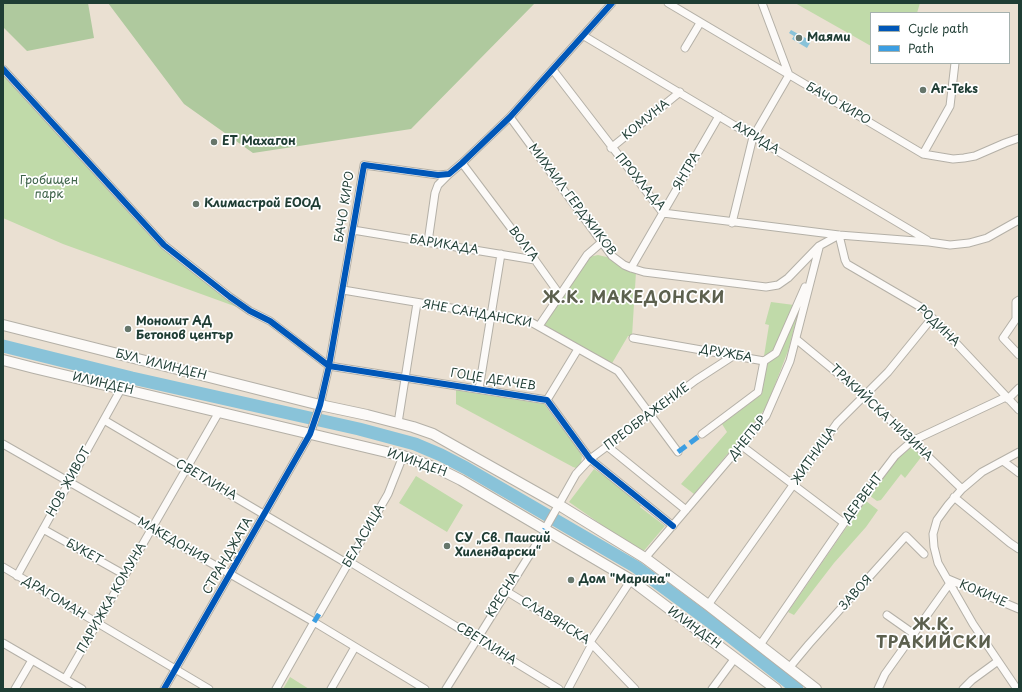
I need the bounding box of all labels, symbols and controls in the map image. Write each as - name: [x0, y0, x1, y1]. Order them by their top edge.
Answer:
- legend: [870, 12, 1010, 64]
- text: Cycle path: [908, 19, 969, 37]
- place label: Маями: [807, 31, 851, 45]
- marker: Маями: [794, 33, 804, 43]
- text: Path: [908, 39, 934, 57]
- street label: БАЧО КИРО: [803, 80, 873, 128]
- place label: Ar-Teks: [931, 83, 978, 97]
- marker: Ar-Teks: [918, 85, 928, 95]
- street label: КОМУНА: [620, 97, 672, 143]
- street label: АХРИДА: [730, 119, 782, 157]
- place label: ЕТ Махагон: [222, 135, 296, 149]
- marker: ЕТ Махагон: [209, 137, 219, 147]
- street label: МИХАИЛ ГЕРДЖИКОВ: [525, 141, 619, 259]
- street label: ПРОХЛАДА: [612, 150, 668, 214]
- street label: ЯНТРА: [671, 150, 703, 192]
- street label: БАЧО КИРО: [332, 170, 358, 244]
- park label: Гробищен парк: [20, 174, 78, 202]
- place label: Климастрой ЕООД: [204, 197, 321, 211]
- marker: Климастрой ЕООД: [191, 199, 201, 209]
- street label: ВОЛГА: [505, 224, 541, 264]
- street label: БАРИКАДА: [408, 232, 480, 258]
- district label: Ж.К. МАКЕДОНСКИ: [544, 289, 724, 309]
- street label: ЯНЕ САНДАНСКИ: [421, 297, 533, 331]
- street label: РОДИНА: [914, 302, 962, 350]
- place label: Монолит АД Бетонов център: [136, 315, 233, 343]
- marker: Монолит АД Бетонов център: [123, 324, 133, 334]
- street label: ДРУЖБА: [699, 342, 753, 366]
- street label: БУЛ. ИЛИНДЕН: [114, 347, 208, 383]
- street label: ТРАКИЙСКА НИЗИНА: [827, 362, 935, 464]
- street label: ГОЦЕ ДЕЛЧЕВ: [449, 366, 537, 394]
- street label: ИЛИНДЕН: [71, 370, 135, 398]
- street label: ПРЕОБРАЖЕНИЕ: [602, 380, 692, 454]
- street label: ДНЕПЪР: [726, 413, 770, 463]
- street label: ЖИТНИЦА: [789, 424, 839, 488]
- street label: НОВ ЖИВОТ: [44, 445, 94, 519]
- street label: ИЛИНДЕН: [385, 446, 449, 480]
- street label: СВЕТЛИНА: [173, 457, 239, 503]
- street label: ДЕРВЕНТ: [840, 471, 886, 525]
- street label: БЕЛАСИЦА: [340, 502, 388, 570]
- street label: МАКЕДОНИЯ: [135, 515, 211, 567]
- street label: СТРАНДЖАТА: [200, 515, 256, 597]
- place label: СУ „Св. Паисий Хилендарски“: [455, 532, 551, 560]
- street label: БУКЕТ: [63, 536, 105, 568]
- street label: ПАРИЖКА КОМУНА: [75, 540, 149, 656]
- marker: СУ „Св. Паисий Хилендарски“: [442, 541, 452, 551]
- street label: КРЕСНА: [484, 570, 522, 620]
- place label: Дом "Марина": [579, 573, 670, 587]
- street label: ЗАВОЯ: [837, 573, 875, 613]
- street label: ДРАГОМАН: [20, 574, 88, 622]
- marker: Дом "Марина": [566, 575, 576, 585]
- street label: КОКИЧЕ: [957, 578, 1009, 610]
- street label: СЛАВЯНСКА: [518, 594, 592, 648]
- street label: ИЛИНДЕН: [665, 604, 723, 652]
- district label: Ж.К. ТРАКИЙСКИ: [877, 616, 991, 654]
- street label: СВЕТЛИНА: [453, 620, 519, 668]

